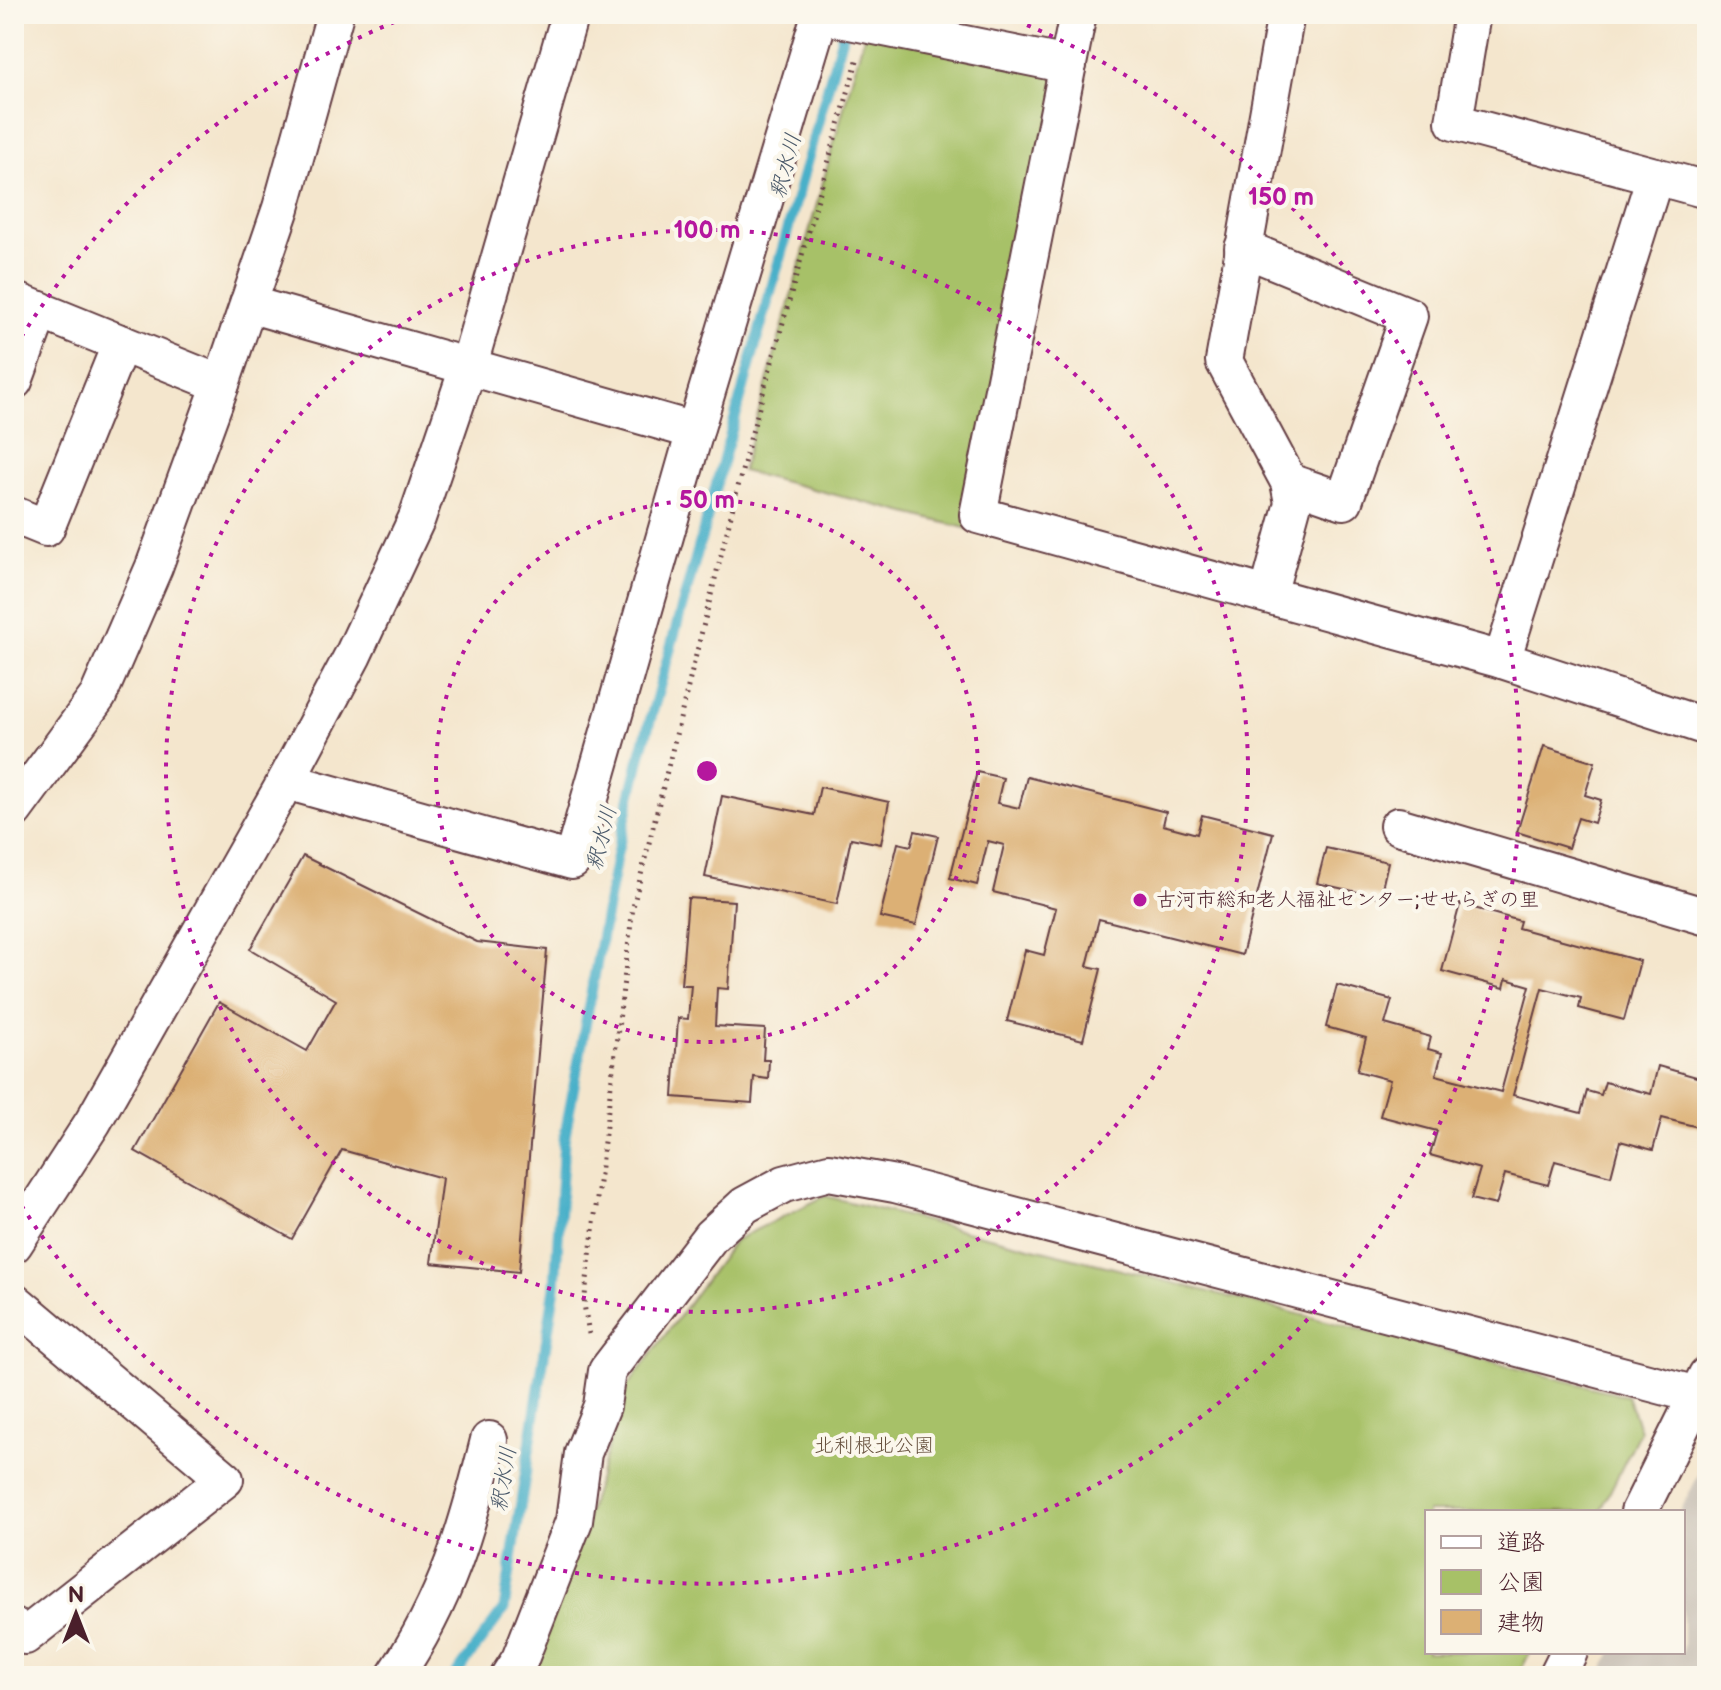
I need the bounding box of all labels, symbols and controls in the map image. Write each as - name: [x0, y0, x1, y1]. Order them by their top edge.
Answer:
- water label: 釈水川: [764, 131, 808, 201]
- text: 150 m: [1248, 183, 1314, 212]
- text: 100 m: [674, 216, 740, 245]
- text: 50 m: [679, 486, 735, 515]
- centre of rings: [693, 757, 721, 785]
- water label: 釈水川: [581, 803, 623, 873]
- place label: 古河市総和老人福祉センター;せせらぎの里: [1156, 888, 1539, 912]
- marker: 古河市総和老人福祉センター;せせらぎの里: [1131, 891, 1149, 909]
- park label: 北利根北公園: [814, 1434, 934, 1458]
- water label: 釈水川: [486, 1444, 522, 1514]
- legend: [1425, 1510, 1685, 1654]
- text: 道路: [1497, 1528, 1545, 1557]
- text: 公園: [1497, 1568, 1545, 1597]
- north arrow: [36, 1574, 116, 1654]
- text: N: [68, 1582, 84, 1609]
- text: 建物: [1497, 1608, 1545, 1637]

